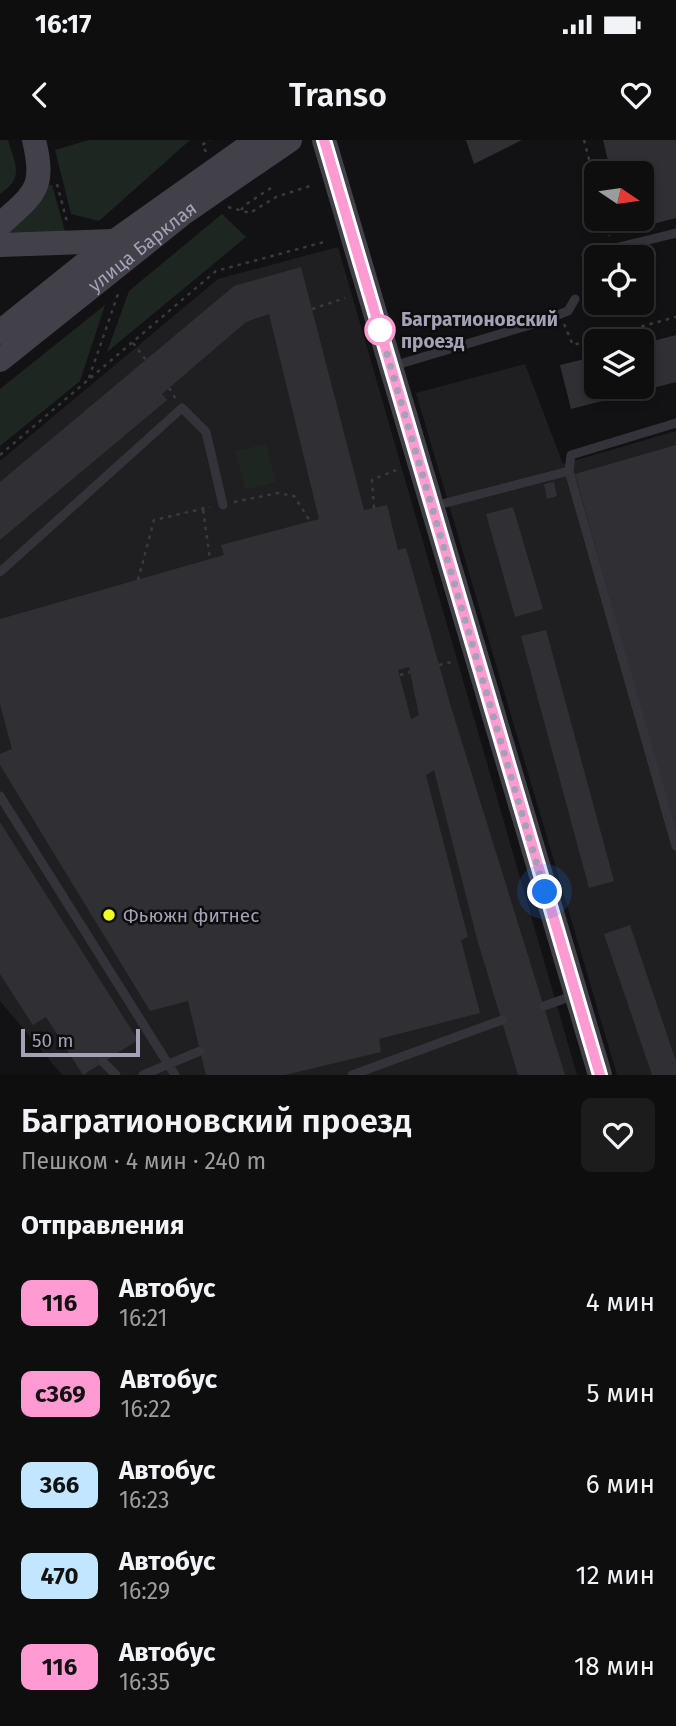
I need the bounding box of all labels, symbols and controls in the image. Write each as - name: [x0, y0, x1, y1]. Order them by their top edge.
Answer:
- text: 16:17: [35, 9, 91, 40]
- icon: back: [21, 76, 59, 114]
- text: Transo: [289, 76, 387, 114]
- icon: heart: [617, 76, 655, 114]
- north arrow: [584, 161, 654, 231]
- map controls: [584, 161, 654, 399]
- street label: улица Барклая: [84, 197, 201, 297]
- button: locate: [584, 245, 654, 315]
- place label: Багратионовский проезд: [401, 308, 558, 353]
- marker: Багратионовский проезд: [365, 315, 395, 345]
- button: layers: [584, 329, 654, 399]
- your location: [527, 874, 562, 909]
- place label: Фьюжн фитнес: [123, 904, 259, 927]
- marker: Фьюжн фитнес: [101, 907, 117, 923]
- scale bar: [21, 1026, 140, 1058]
- text: 50 m: [32, 1029, 73, 1052]
- button: heart: [581, 1098, 655, 1172]
- text: Багратионовский проезд: [21, 1101, 412, 1141]
- text: Пешком · 4 мин · 240 m: [21, 1147, 266, 1175]
- text: Отправления: [21, 1210, 184, 1241]
- text: Автобус: [119, 1273, 216, 1304]
- text: 4 мин: [586, 1287, 655, 1318]
- text: 116: [42, 1289, 77, 1317]
- text: 16:21: [119, 1304, 168, 1332]
- text: Автобус: [121, 1364, 217, 1395]
- text: 5 мин: [587, 1378, 655, 1409]
- text: с369: [35, 1380, 86, 1408]
- text: 16:22: [121, 1395, 171, 1423]
- text: Автобус: [119, 1455, 216, 1486]
- text: 6 мин: [586, 1469, 655, 1500]
- text: 366: [40, 1471, 79, 1499]
- text: 16:23: [119, 1486, 170, 1514]
- text: Автобус: [119, 1546, 216, 1577]
- text: 12 мин: [576, 1560, 655, 1591]
- text: 470: [41, 1562, 78, 1590]
- text: 16:29: [119, 1577, 170, 1605]
- text: Автобус: [119, 1637, 216, 1668]
- text: 18 мин: [574, 1651, 655, 1682]
- text: 116: [42, 1653, 77, 1681]
- text: 16:35: [119, 1668, 170, 1696]

